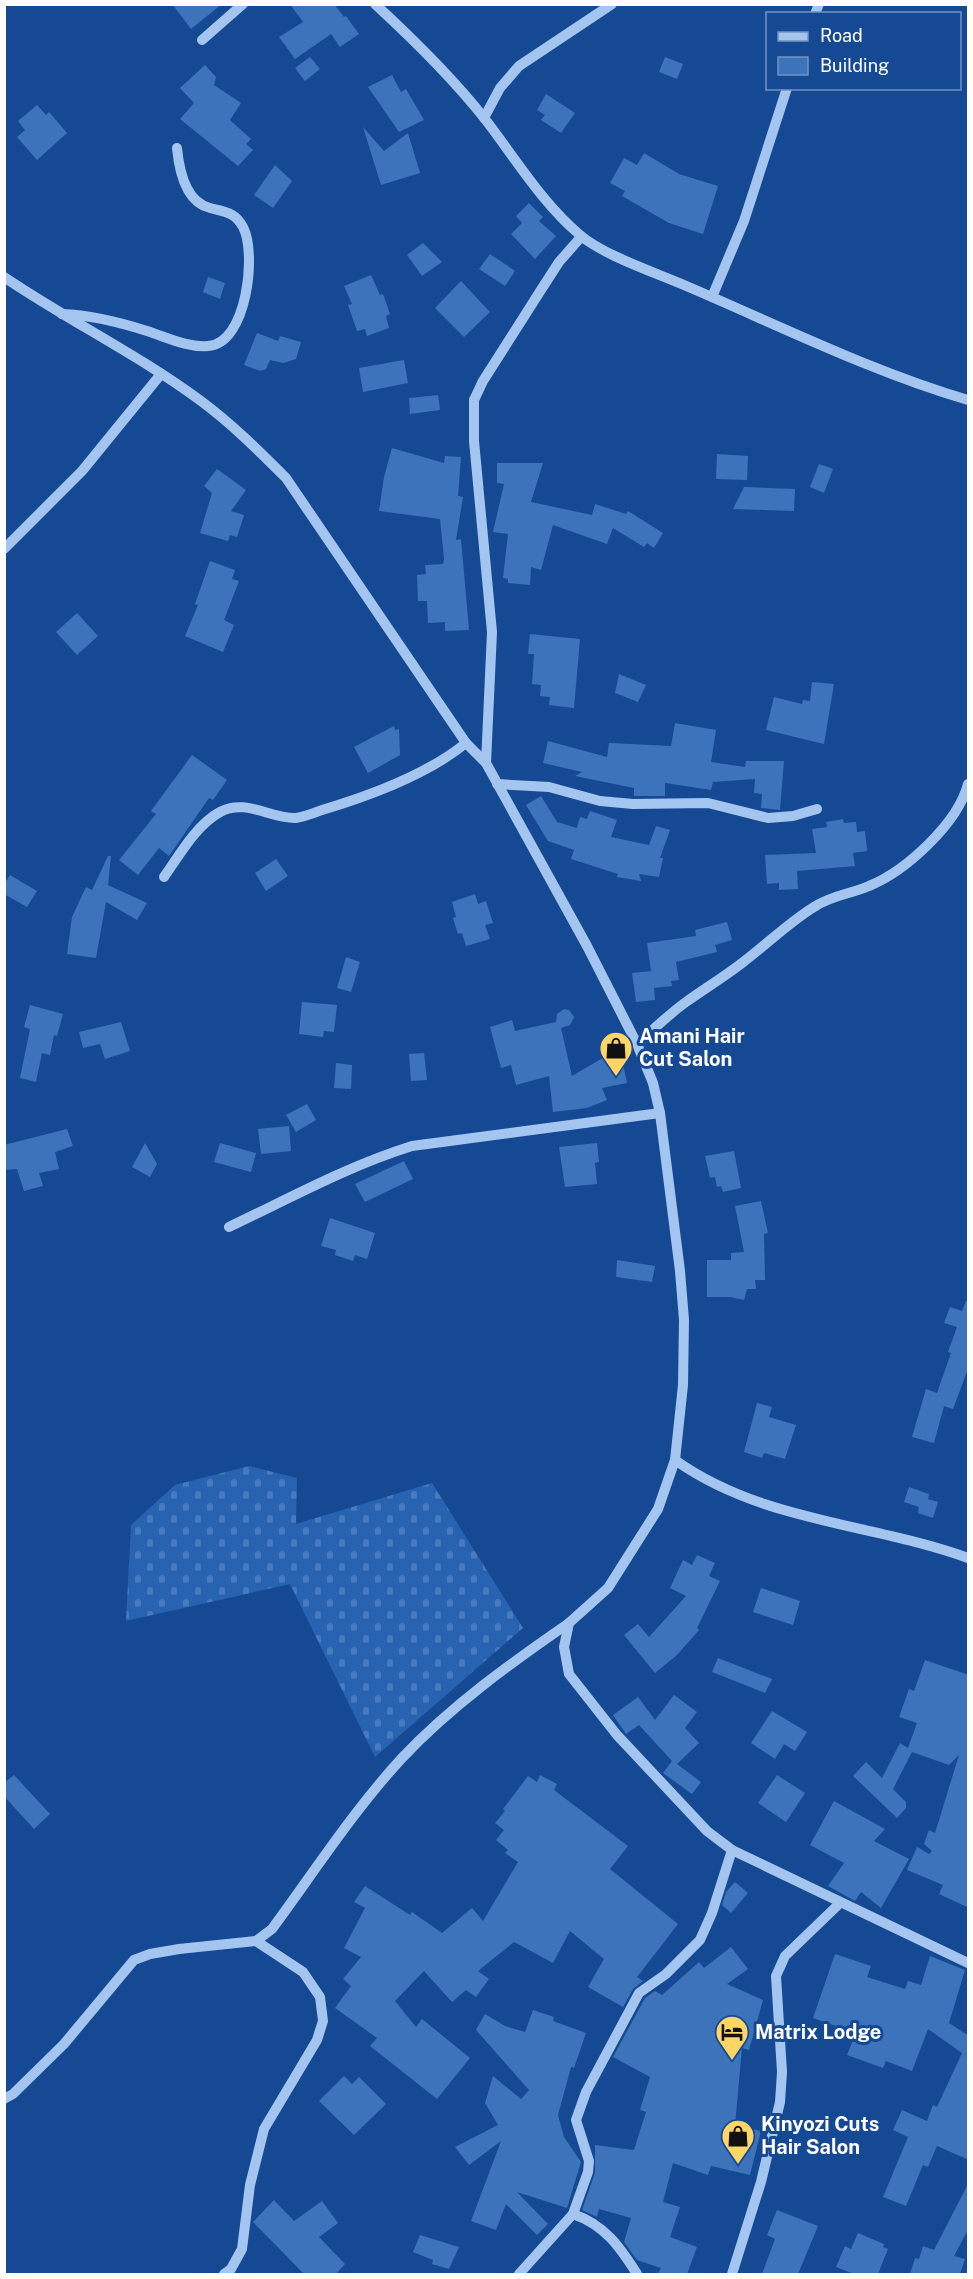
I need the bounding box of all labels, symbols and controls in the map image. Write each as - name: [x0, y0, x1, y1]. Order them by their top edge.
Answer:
- legend: [766, 12, 961, 90]
- text: Road: [820, 25, 863, 46]
- text: Building: [820, 55, 889, 76]
- place label: Amani Hair Cut Salon: [639, 1024, 745, 1071]
- shop icon: Amani Hair Cut Salon: [598, 1030, 634, 1077]
- hotel icon: Matrix Lodge: [714, 2014, 750, 2061]
- place label: Matrix Lodge: [755, 2020, 881, 2044]
- place label: Kinyozi Cuts Hair Salon: [761, 2112, 879, 2159]
- shop icon: Kinyozi Cuts Hair Salon: [720, 2118, 756, 2165]

